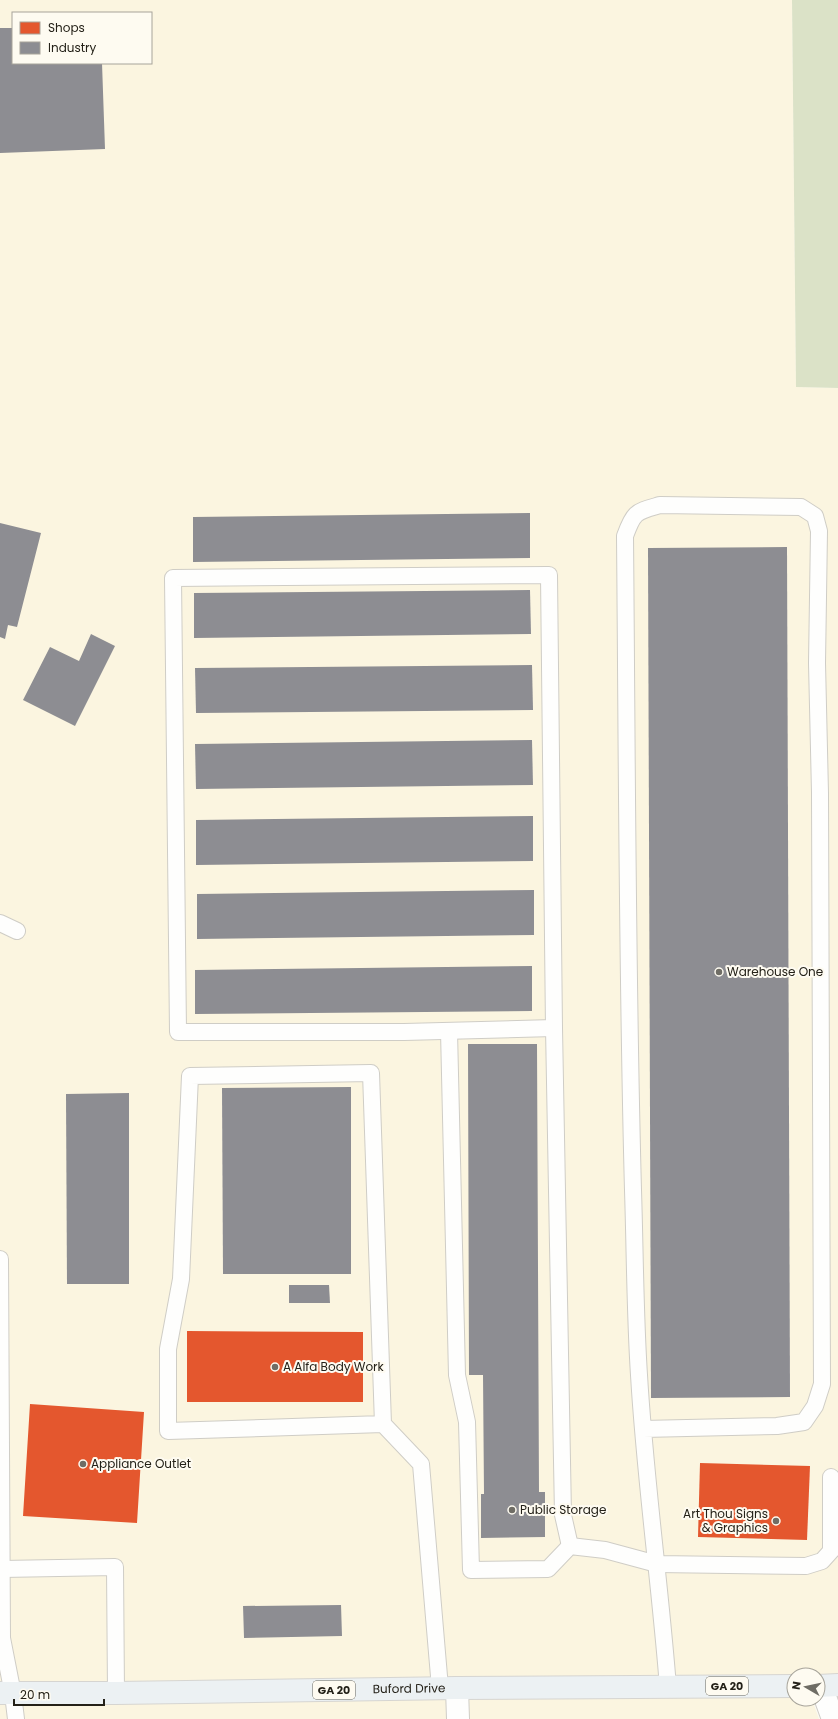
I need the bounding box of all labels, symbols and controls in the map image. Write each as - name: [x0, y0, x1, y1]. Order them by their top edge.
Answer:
- legend: [12, 12, 152, 64]
- text: Shops: [48, 19, 85, 36]
- text: Industry: [48, 39, 97, 56]
- place label: Warehouse One: [727, 963, 823, 980]
- marker: Warehouse One: [714, 967, 724, 977]
- place label: A Alfa Body Work: [283, 1358, 385, 1375]
- marker: A Alfa Body Work: [270, 1362, 280, 1372]
- place label: Appliance Outlet: [91, 1455, 191, 1472]
- marker: Appliance Outlet: [78, 1459, 88, 1469]
- place label: Public Storage: [520, 1501, 606, 1518]
- marker: Public Storage: [507, 1505, 517, 1515]
- place label: Art Thou Signs & Graphics: [683, 1505, 768, 1536]
- marker: Art Thou Signs & Graphics: [771, 1516, 781, 1526]
- north arrow: [786, 1667, 826, 1707]
- road number: GA 20: [706, 1677, 748, 1695]
- street label: Buford Drive: [373, 1679, 445, 1697]
- text: N: [788, 1680, 805, 1691]
- scale bar: [14, 1681, 104, 1707]
- road number: GA 20: [313, 1681, 355, 1699]
- text: 20 m: [20, 1686, 50, 1703]

